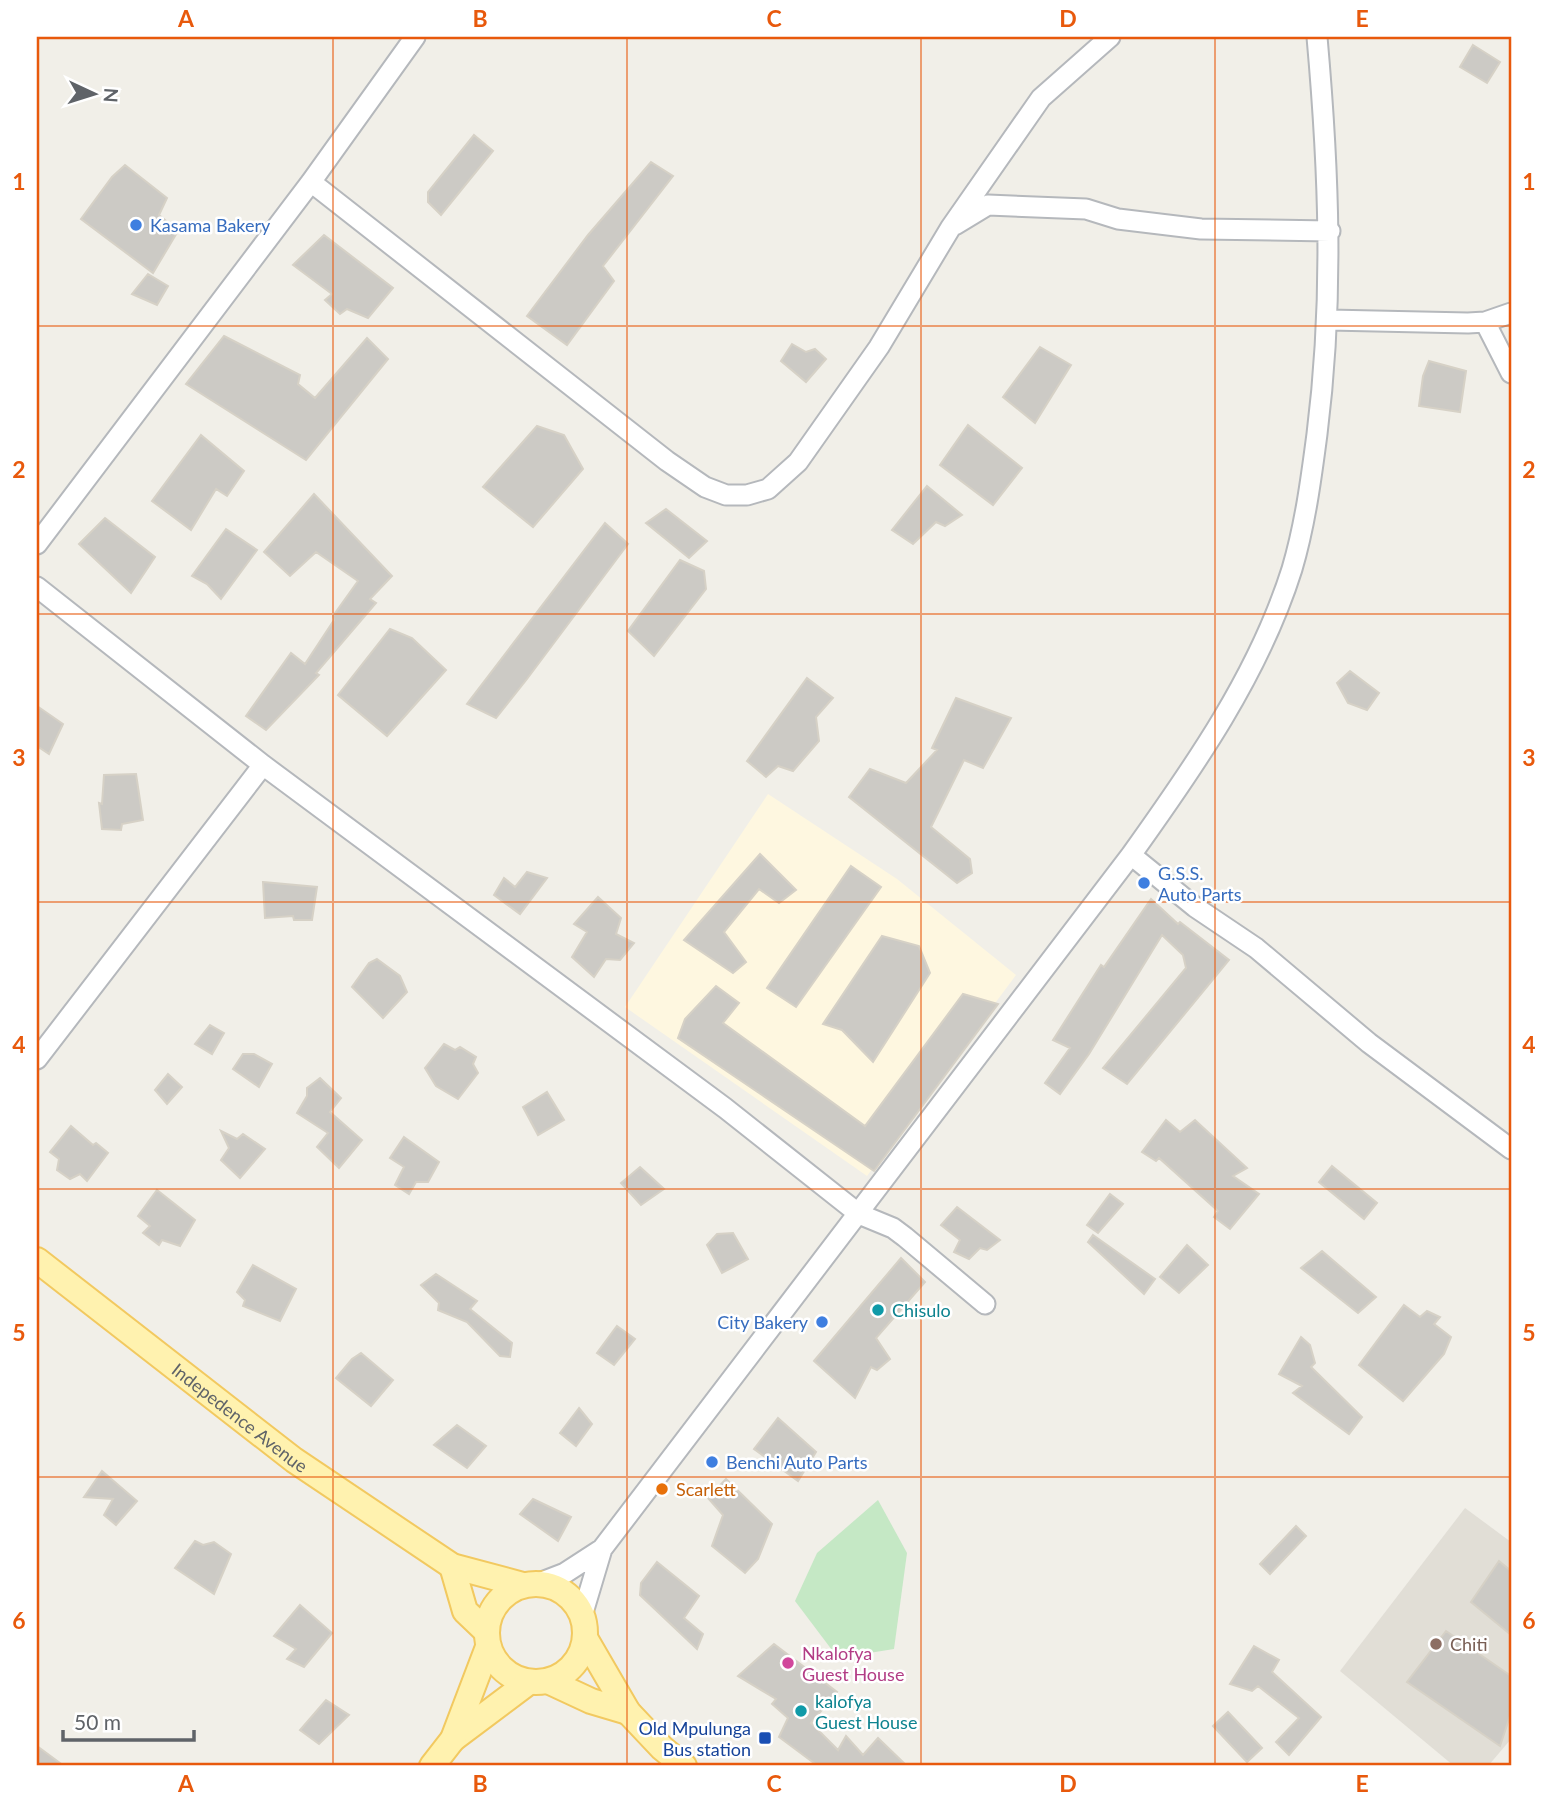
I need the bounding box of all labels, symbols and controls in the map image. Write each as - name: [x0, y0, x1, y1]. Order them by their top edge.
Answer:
- text: A: [177, 4, 195, 32]
- text: B: [472, 4, 488, 32]
- text: C: [766, 4, 782, 32]
- text: D: [1059, 4, 1077, 32]
- text: E: [1355, 4, 1369, 32]
- north arrow: [60, 60, 130, 130]
- text: N: [99, 87, 123, 103]
- text: 1: [12, 167, 26, 195]
- text: 1: [1522, 167, 1536, 195]
- place label: Kasama Bakery: [150, 214, 271, 236]
- marker: Kasama Bakery: [128, 217, 144, 233]
- text: 2: [12, 455, 26, 483]
- text: 2: [1522, 455, 1536, 483]
- text: 3: [12, 743, 26, 771]
- text: 3: [1522, 743, 1536, 771]
- place label: G.S.S. Auto Parts: [1158, 862, 1242, 905]
- marker: G.S.S. Auto Parts: [1136, 875, 1152, 891]
- text: 4: [12, 1030, 26, 1058]
- text: 4: [1522, 1030, 1536, 1058]
- place label: Chisulo: [892, 1299, 951, 1321]
- marker: Chisulo: [870, 1302, 886, 1318]
- place label: City Bakery: [717, 1311, 809, 1333]
- marker: City Bakery: [814, 1314, 830, 1330]
- text: 5: [12, 1318, 26, 1346]
- text: 5: [1522, 1318, 1536, 1346]
- street label: Indepedence Avenue: [168, 1358, 312, 1477]
- place label: Benchi Auto Parts: [726, 1451, 868, 1473]
- marker: Benchi Auto Parts: [704, 1454, 720, 1470]
- place label: Scarlett: [676, 1478, 736, 1500]
- marker: Scarlett: [654, 1481, 670, 1497]
- text: 6: [12, 1606, 26, 1634]
- text: 6: [1522, 1606, 1536, 1634]
- place label: Chiti: [1450, 1633, 1487, 1655]
- marker: Chiti: [1428, 1636, 1444, 1652]
- place label: Nkalofya Guest House: [802, 1642, 904, 1685]
- marker: Nkalofya Guest House: [780, 1655, 796, 1671]
- place label: kalofya Guest House: [815, 1690, 917, 1733]
- scale bar: [63, 1698, 194, 1742]
- marker: kalofya Guest House: [793, 1703, 809, 1719]
- text: 50 m: [74, 1709, 121, 1734]
- place label: Old Mpulunga Bus station: [638, 1717, 751, 1760]
- marker: Old Mpulunga Bus station: [757, 1730, 773, 1746]
- text: A: [177, 1769, 195, 1797]
- text: B: [472, 1769, 488, 1797]
- text: C: [766, 1769, 782, 1797]
- text: D: [1059, 1769, 1077, 1797]
- text: E: [1355, 1769, 1369, 1797]

